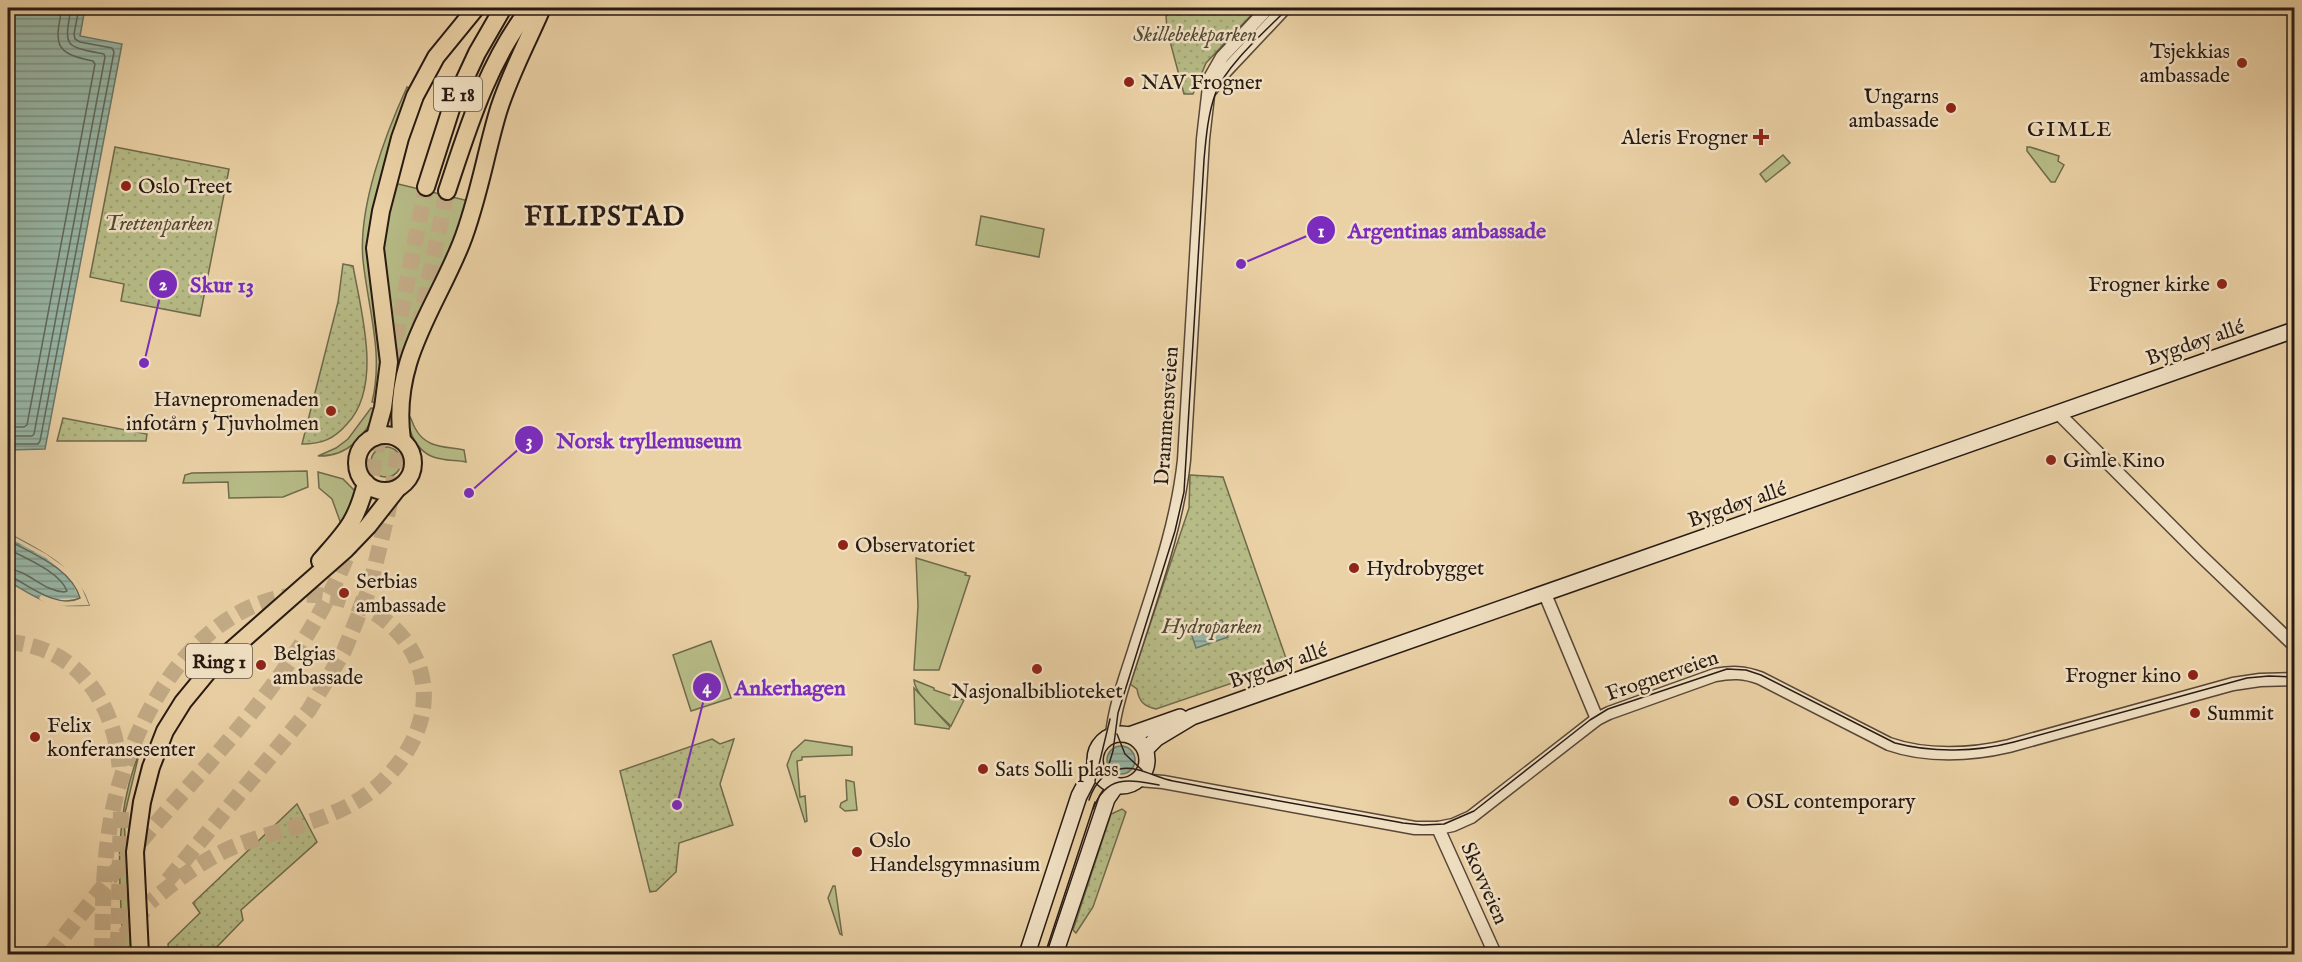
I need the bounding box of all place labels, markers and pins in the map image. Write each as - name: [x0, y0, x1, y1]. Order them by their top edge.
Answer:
- place label: Tsjekkias ambassade: [2140, 39, 2230, 90]
- marker: Tsjekkias ambassade: [2235, 56, 2249, 70]
- place label: NAV Frogner: [1141, 70, 1263, 97]
- marker: NAV Frogner: [1122, 75, 1136, 89]
- place label: Ungarns ambassade: [1849, 84, 1939, 135]
- marker: Ungarns ambassade: [1944, 101, 1958, 115]
- place label: Aleris Frogner: [1620, 125, 1748, 152]
- marker: Aleris Frogner: [1752, 128, 1770, 146]
- place label: Oslo Treet: [138, 174, 232, 201]
- marker: Oslo Treet: [119, 179, 133, 193]
- callout: Argentinas ambassade: [1306, 210, 1558, 250]
- callout: Skur 13: [148, 264, 265, 304]
- place label: Frogner kirke: [2088, 272, 2210, 299]
- marker: Frogner kirke: [2215, 277, 2229, 291]
- place label: Havnepromenaden infotårn 5 Tjuvholmen: [126, 387, 319, 438]
- marker: Havnepromenaden infotårn 5 Tjuvholmen: [324, 404, 338, 418]
- callout: Norsk tryllemuseum: [514, 420, 754, 460]
- place label: Gimle Kino: [2063, 448, 2165, 475]
- marker: Gimle Kino: [2044, 453, 2058, 467]
- place label: Observatoriet: [855, 533, 975, 560]
- marker: Observatoriet: [836, 538, 850, 552]
- place label: Hydrobygget: [1366, 556, 1484, 583]
- marker: Hydrobygget: [1347, 561, 1361, 575]
- place label: Serbias ambassade: [356, 569, 447, 620]
- marker: Serbias ambassade: [337, 586, 351, 600]
- place label: Belgias ambassade: [273, 641, 364, 692]
- marker: Belgias ambassade: [254, 658, 268, 672]
- marker: Nasjonalbiblioteket: [1030, 662, 1044, 676]
- place label: Frogner kino: [2065, 663, 2181, 690]
- callout: Ankerhagen: [692, 667, 858, 707]
- marker: Frogner kino: [2186, 668, 2200, 682]
- place label: Nasjonalbiblioteket: [951, 679, 1123, 706]
- place label: Summit: [2207, 701, 2274, 728]
- marker: Summit: [2188, 706, 2202, 720]
- place label: Felix konferansesenter: [47, 713, 196, 764]
- marker: Felix konferansesenter: [28, 730, 42, 744]
- place label: Sats Solli plass: [995, 757, 1119, 784]
- marker: Sats Solli plass: [976, 762, 990, 776]
- place label: OSL contemporary: [1746, 789, 1916, 816]
- marker: OSL contemporary: [1727, 794, 1741, 808]
- place label: Oslo Handelsgymnasium: [869, 828, 1040, 879]
- marker: Oslo Handelsgymnasium: [850, 845, 864, 859]

